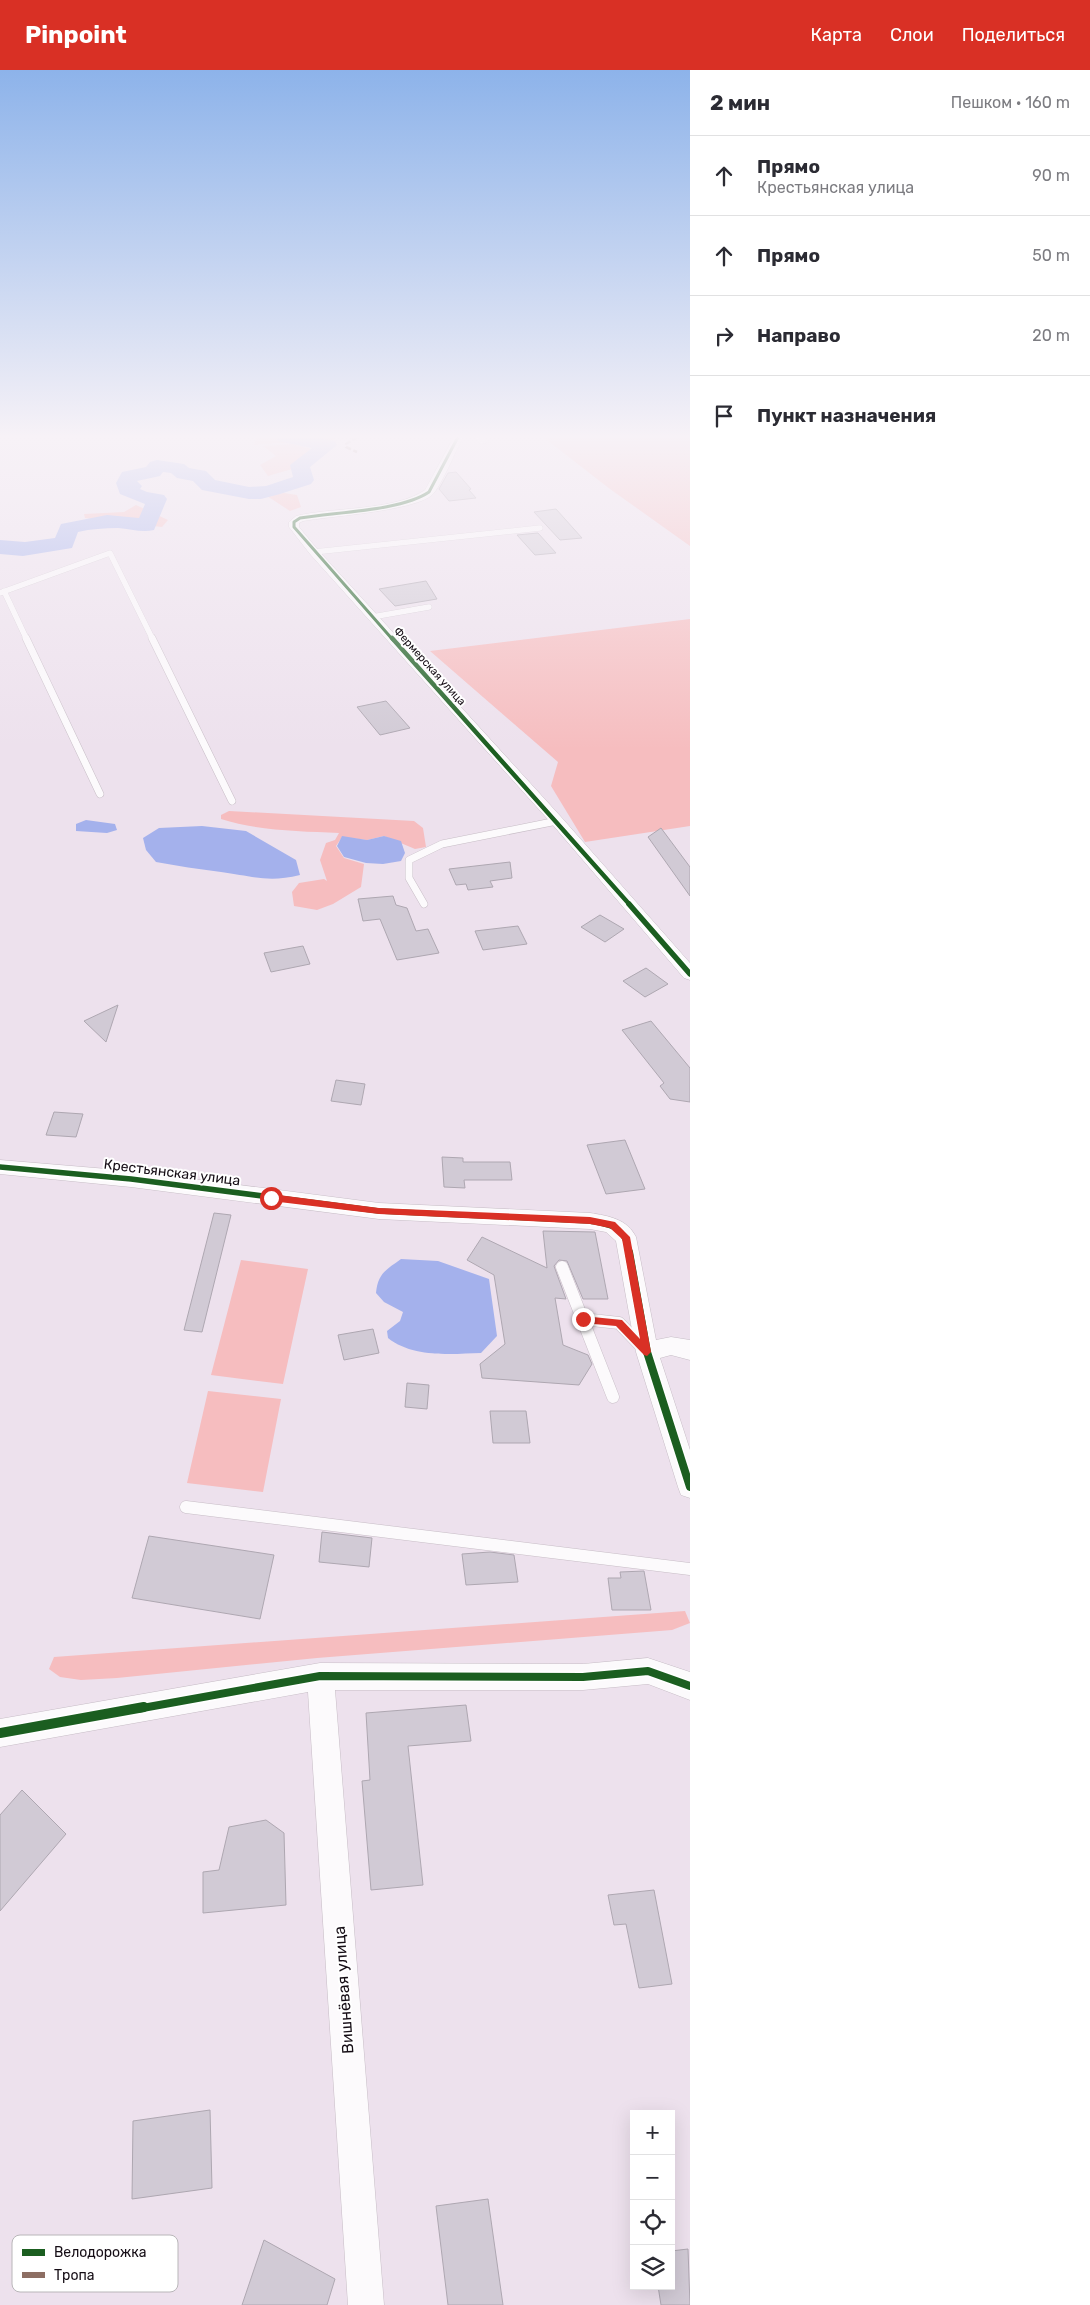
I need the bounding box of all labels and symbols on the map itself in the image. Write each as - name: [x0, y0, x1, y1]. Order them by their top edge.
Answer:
- street label: Фермерская улица: [391, 625, 468, 708]
- street label: Крестьянская улица: [103, 1156, 241, 1189]
- route start: [260, 1187, 283, 1210]
- route end: [572, 1308, 595, 1331]
- street label: Вишнёвая улица: [330, 1925, 357, 2055]
- legend: [12, 2235, 178, 2292]
- text: Велодорожка: [54, 2244, 147, 2261]
- text: Тропа: [54, 2267, 95, 2284]

